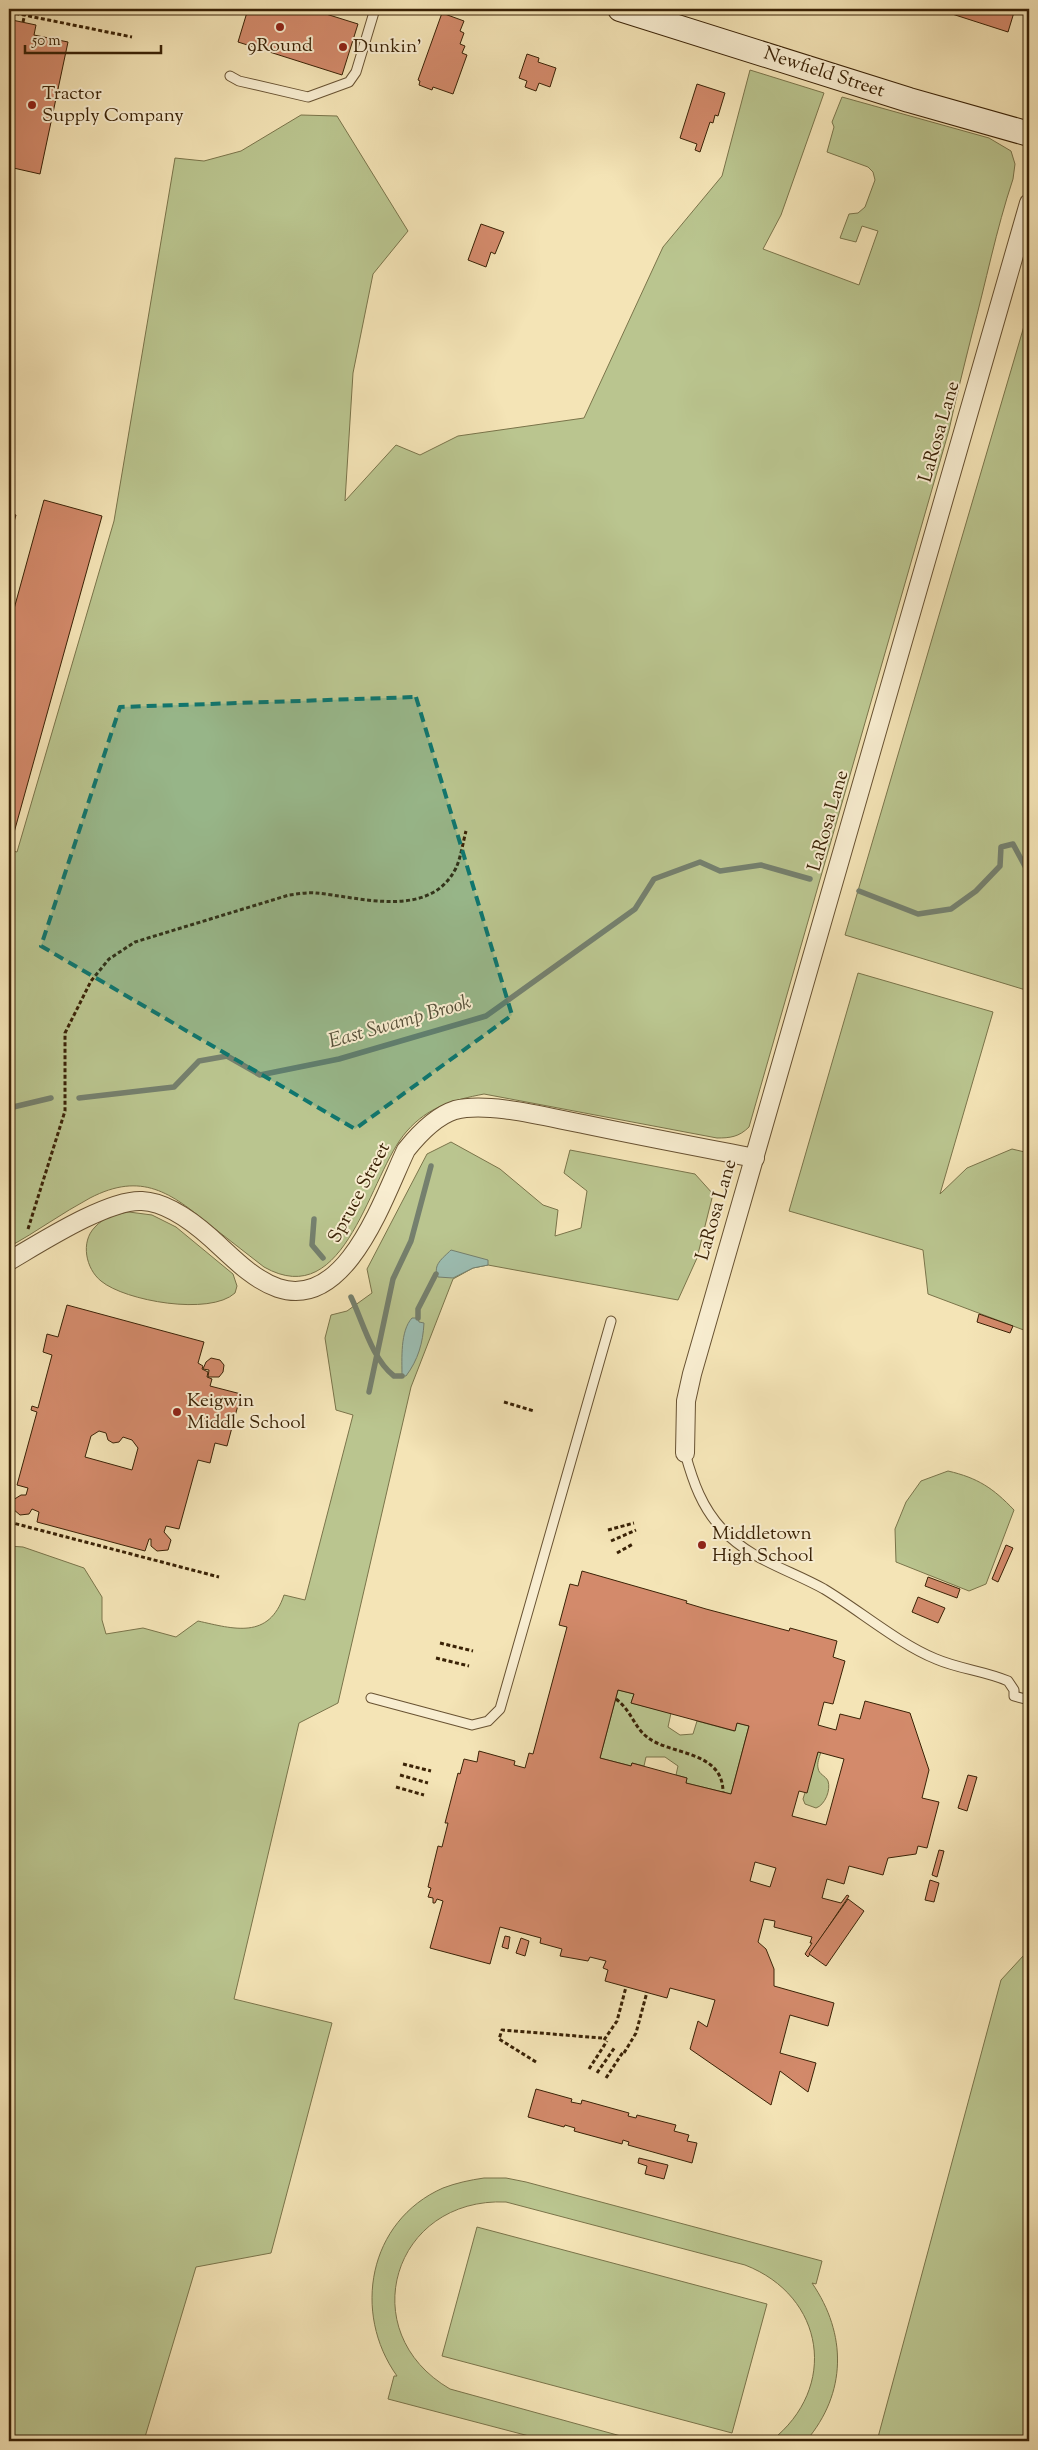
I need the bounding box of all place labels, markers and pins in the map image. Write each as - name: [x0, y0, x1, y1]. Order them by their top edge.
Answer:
- marker: 9Round: [274, 21, 286, 33]
- place label: 9Round: [247, 33, 313, 60]
- place label: Dunkin': [353, 34, 422, 61]
- marker: Dunkin': [337, 41, 349, 53]
- place label: Tractor Supply Company: [42, 81, 184, 130]
- marker: Tractor Supply Company: [26, 99, 38, 111]
- place label: Keigwin Middle School: [187, 1388, 306, 1437]
- marker: Keigwin Middle School: [171, 1406, 183, 1418]
- place label: Middletown High School: [712, 1521, 814, 1570]
- marker: Middletown High School: [696, 1539, 708, 1551]

